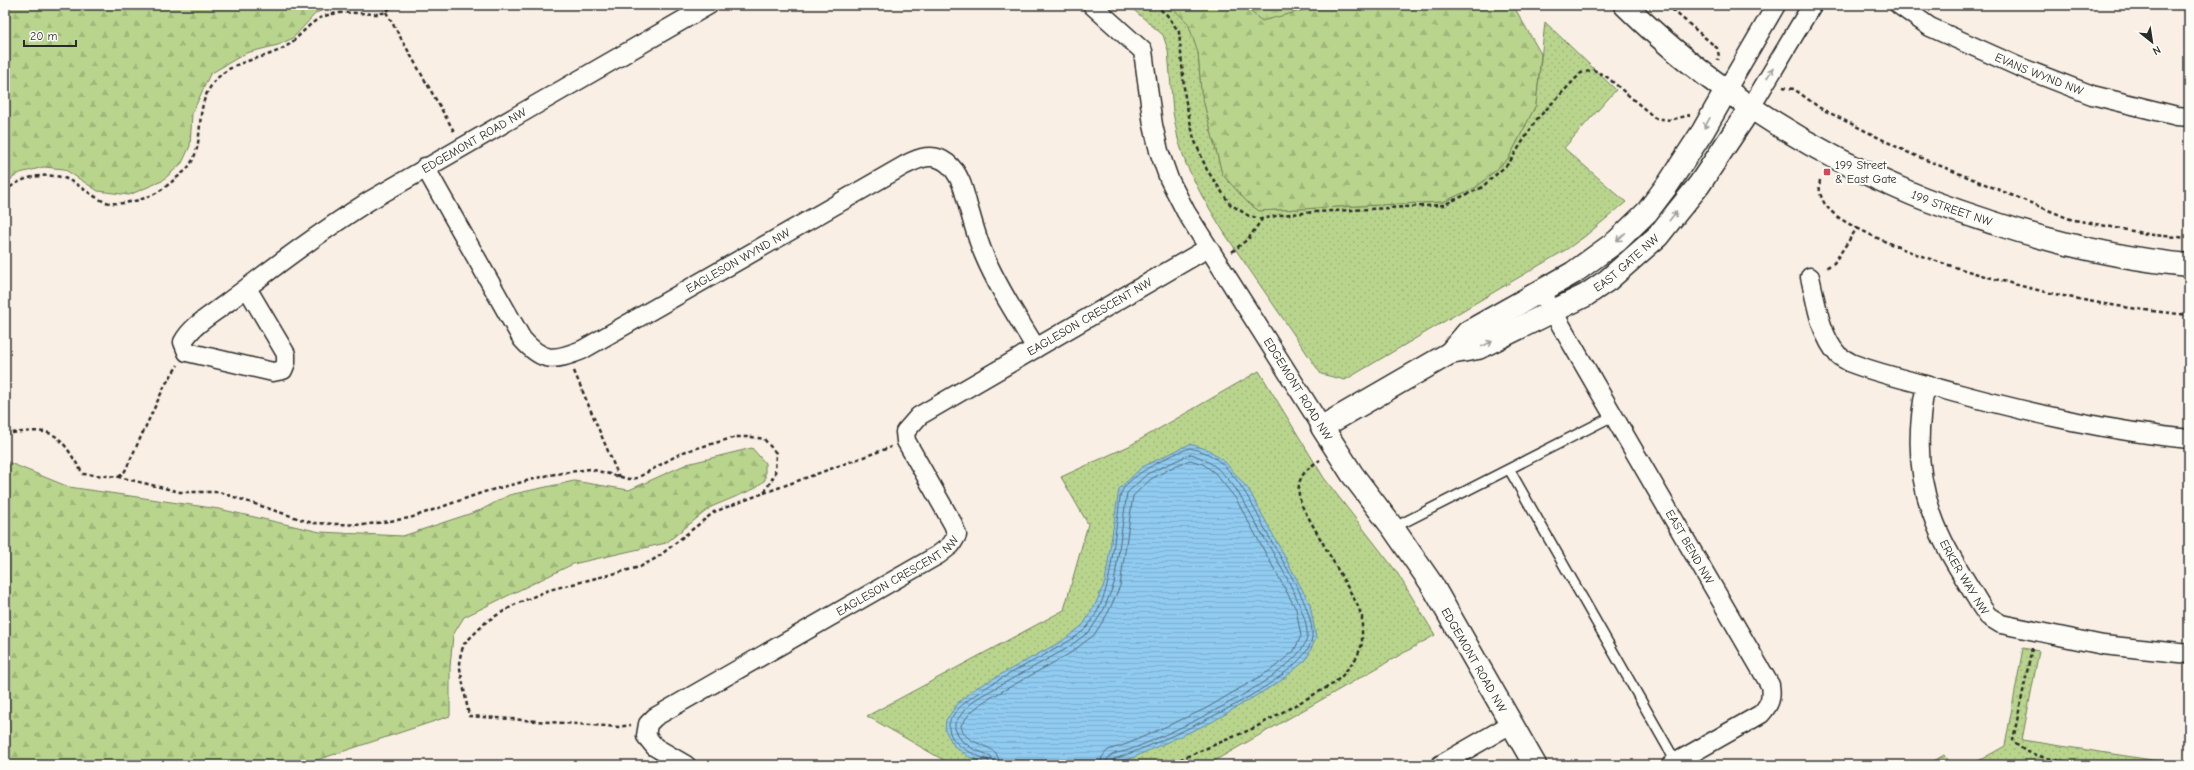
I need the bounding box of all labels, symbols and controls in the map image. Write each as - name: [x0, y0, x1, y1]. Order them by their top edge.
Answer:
- scale bar: [24, 22, 76, 48]
- north arrow: [2132, 22, 2172, 62]
- text: 20 m: [30, 29, 58, 43]
- text: N: [2150, 43, 2163, 58]
- street label: EVANS WYND NW: [1993, 50, 2086, 98]
- one-way arrow: [1767, 67, 1775, 79]
- street label: EDGEMONT ROAD NW: [419, 105, 529, 176]
- one-way arrow: [1703, 117, 1711, 129]
- place label: 199 Street & East Gate: [1835, 158, 1896, 186]
- marker: 199 Street & East Gate: [1822, 167, 1832, 177]
- street label: 199 STREET NW: [1909, 187, 1994, 229]
- one-way arrow: [1669, 211, 1678, 222]
- street label: EAGLESON WYND NW: [684, 225, 793, 296]
- street label: EAST GATE NW: [1591, 231, 1662, 295]
- one-way arrow: [1616, 232, 1626, 242]
- street label: EAGLESON CRESCENT NW: [1025, 275, 1155, 359]
- street label: EDGEMONT ROAD NW: [1261, 335, 1336, 443]
- one-way arrow: [1481, 340, 1493, 347]
- street label: EAST BEND NW: [1663, 507, 1717, 587]
- street label: EAGLESON CRESCENT NW: [834, 533, 962, 619]
- street label: ERKER WAY NW: [1937, 537, 1992, 618]
- street label: EDGEMONT ROAD NW: [1438, 605, 1510, 715]

